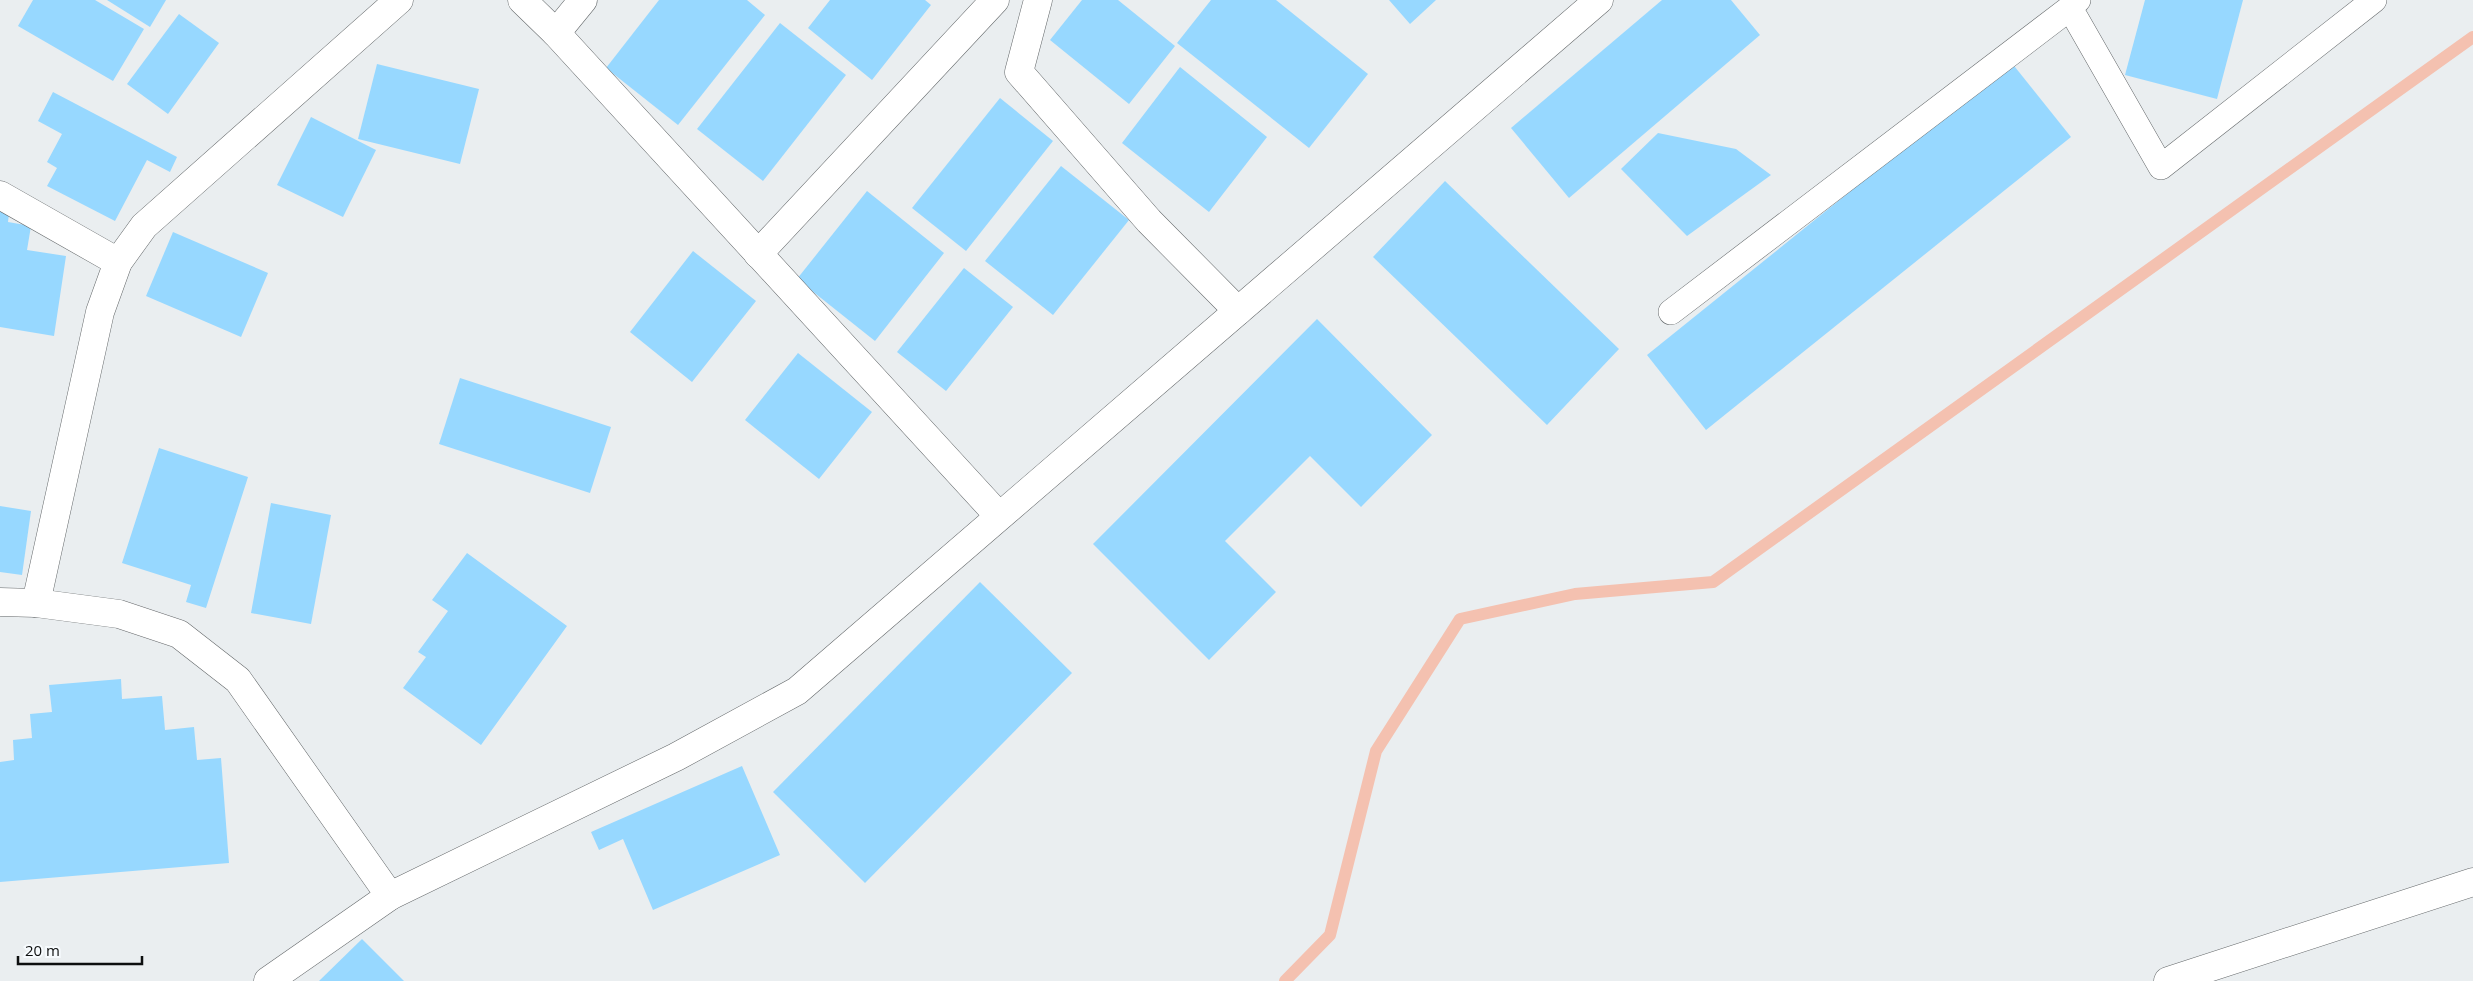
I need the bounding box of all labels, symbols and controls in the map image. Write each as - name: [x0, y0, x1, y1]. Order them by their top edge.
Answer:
- scale bar: [18, 934, 141, 966]
- text: 20 m: [25, 940, 60, 960]

